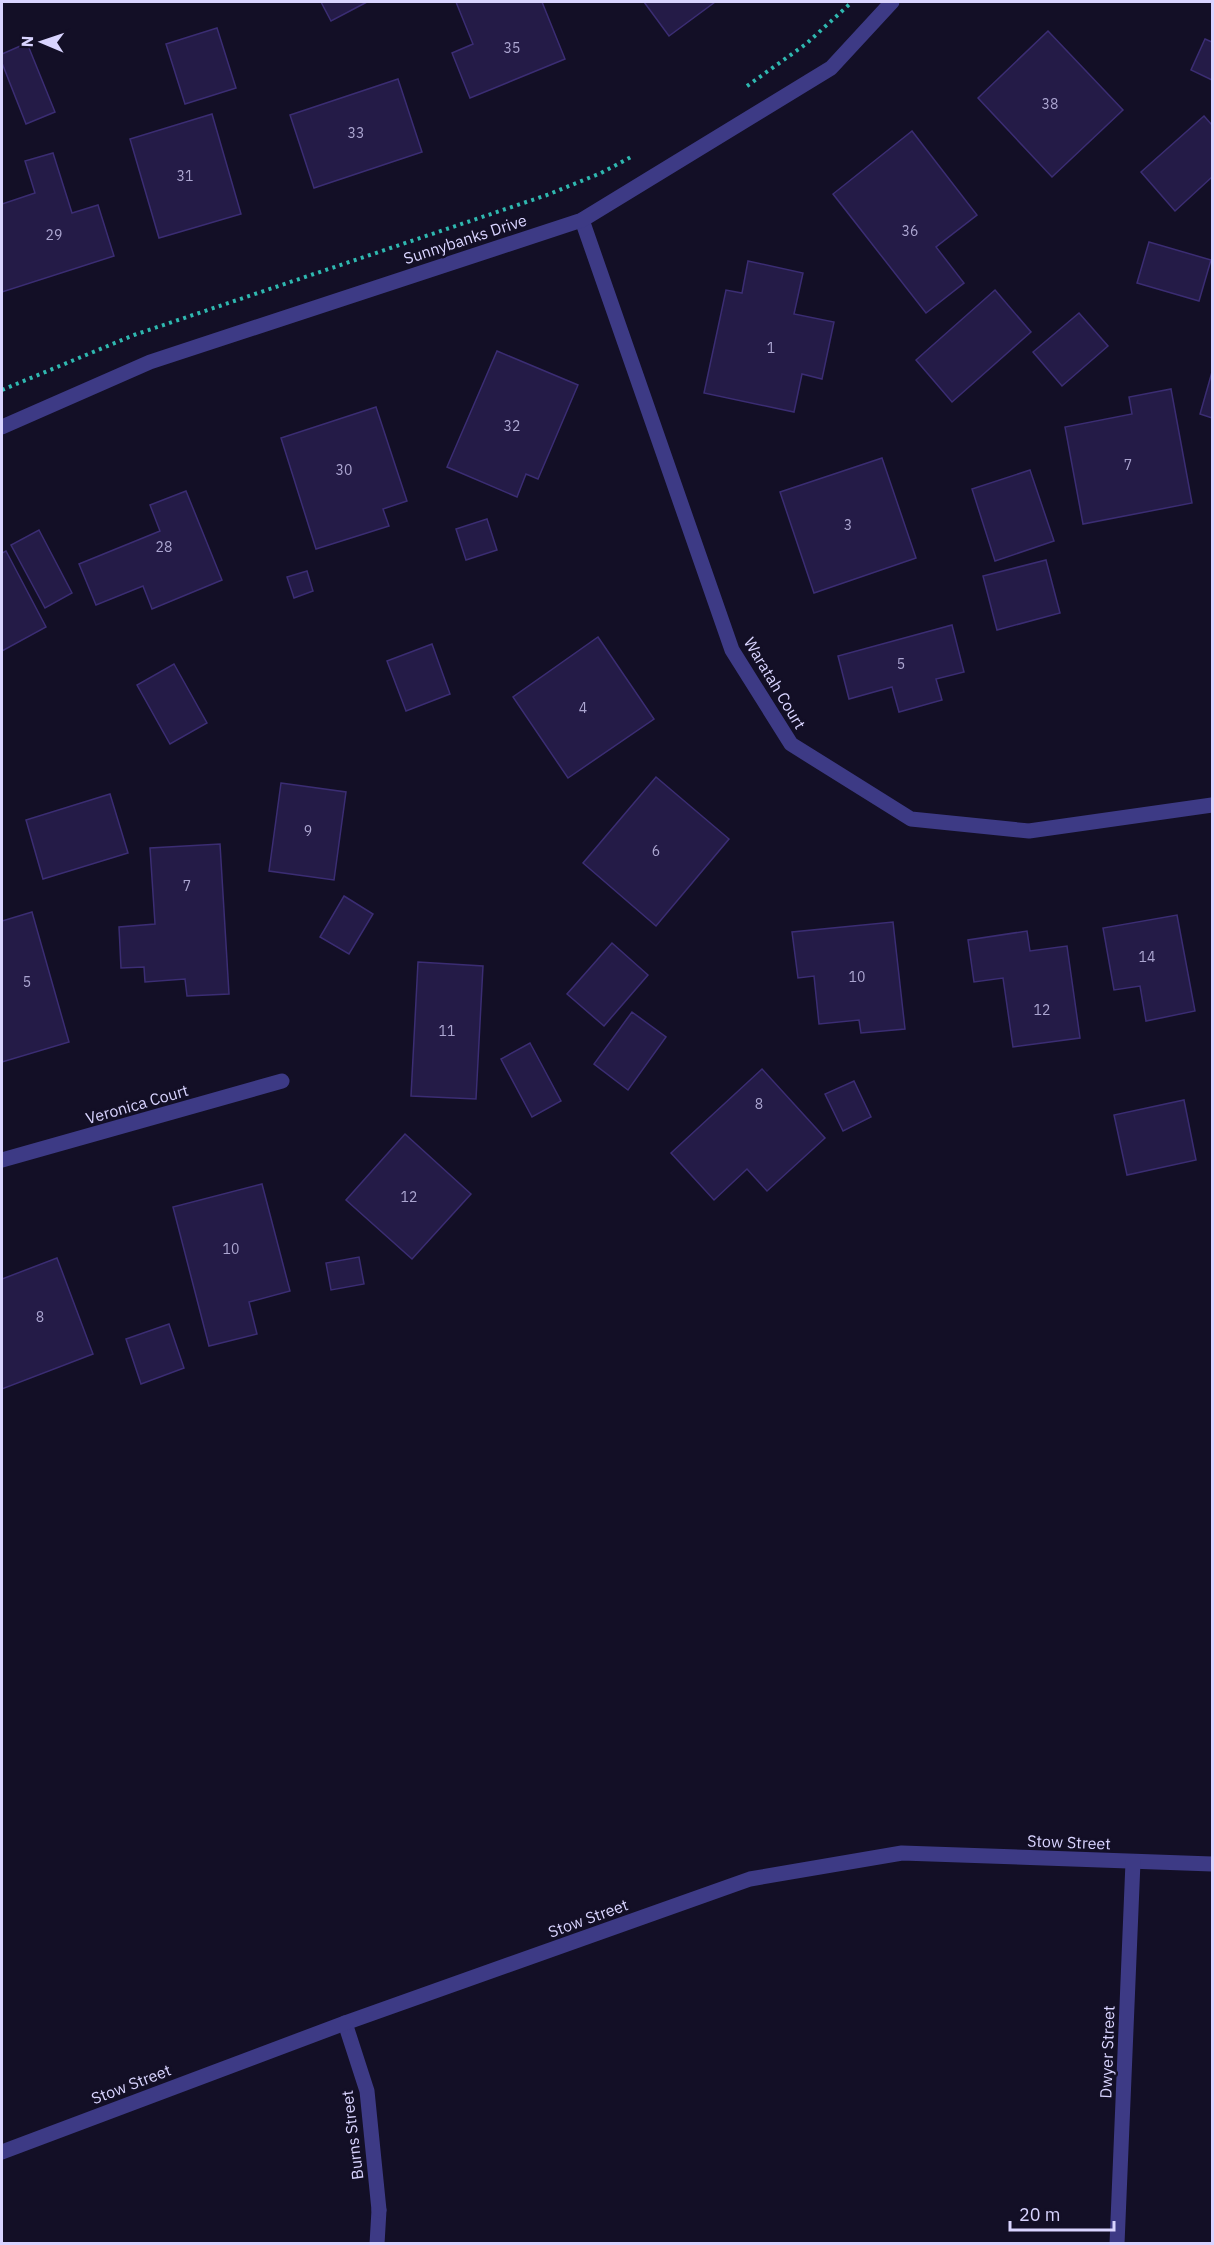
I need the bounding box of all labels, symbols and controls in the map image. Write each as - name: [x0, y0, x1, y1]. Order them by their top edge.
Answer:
- north arrow: [12, 12, 72, 72]
- text: N: [17, 35, 37, 48]
- house number: 35: [504, 39, 520, 57]
- house number: 38: [1042, 95, 1058, 113]
- house number: 33: [348, 124, 364, 142]
- house number: 31: [177, 167, 193, 185]
- street label: Sunnybanks Drive: [401, 210, 529, 268]
- house number: 36: [902, 222, 918, 240]
- house number: 29: [46, 226, 62, 244]
- house number: 1: [767, 339, 775, 357]
- house number: 32: [504, 417, 520, 435]
- house number: 7: [1124, 456, 1132, 474]
- house number: 30: [336, 461, 352, 479]
- house number: 3: [844, 516, 852, 534]
- house number: 28: [156, 538, 172, 556]
- street label: Waratah Court: [740, 633, 810, 733]
- house number: 5: [897, 655, 905, 673]
- house number: 4: [579, 699, 587, 717]
- house number: 9: [304, 822, 312, 840]
- house number: 6: [652, 842, 660, 860]
- house number: 7: [183, 877, 191, 895]
- house number: 14: [1139, 948, 1155, 966]
- house number: 10: [849, 968, 865, 986]
- house number: 5: [23, 973, 31, 991]
- house number: 12: [1034, 1001, 1050, 1019]
- house number: 11: [439, 1022, 455, 1040]
- street label: Veronica Court: [83, 1080, 191, 1128]
- house number: 8: [755, 1095, 763, 1113]
- house number: 12: [401, 1188, 417, 1206]
- house number: 10: [223, 1240, 239, 1258]
- house number: 8: [36, 1308, 44, 1326]
- street label: Stow Street: [1027, 1831, 1111, 1853]
- street label: Stow Street: [545, 1894, 631, 1942]
- street label: Dwyer Street: [1095, 2005, 1119, 2099]
- street label: Stow Street: [88, 2060, 174, 2108]
- street label: Burns Street: [337, 2089, 367, 2181]
- scale bar: [1010, 2194, 1114, 2232]
- text: 20 m: [1019, 2203, 1061, 2226]

